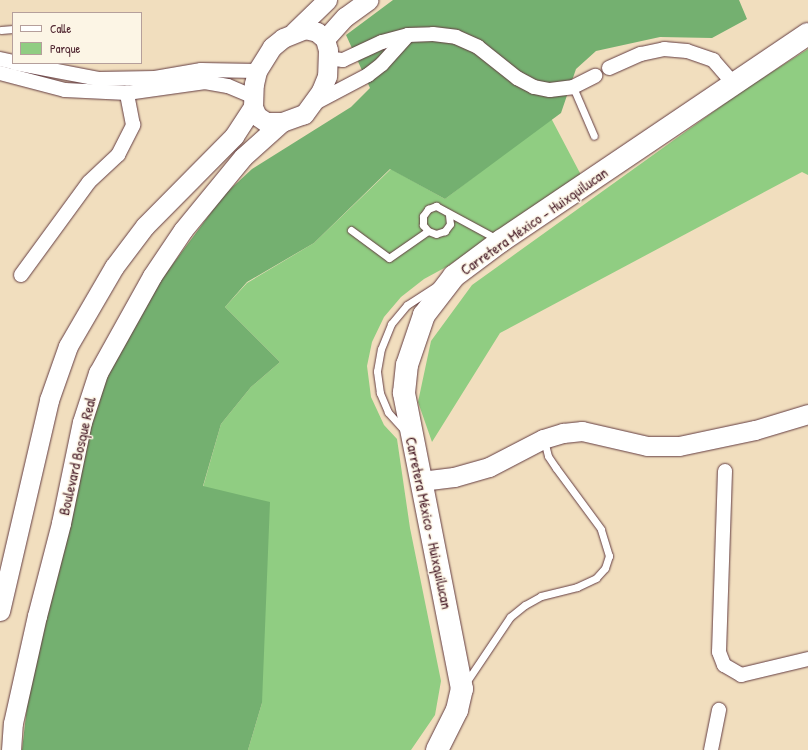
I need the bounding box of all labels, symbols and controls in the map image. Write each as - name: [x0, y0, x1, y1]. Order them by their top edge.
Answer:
- legend: [12, 12, 142, 64]
- text: Calle: [50, 20, 71, 37]
- text: Parque: [50, 40, 80, 57]
- street label: Carretera México - Huixquilucan: [457, 163, 611, 279]
- street label: Boulevard Bosque Real: [55, 395, 99, 517]
- street label: Carretera México - Huixquilucan: [402, 435, 456, 611]

